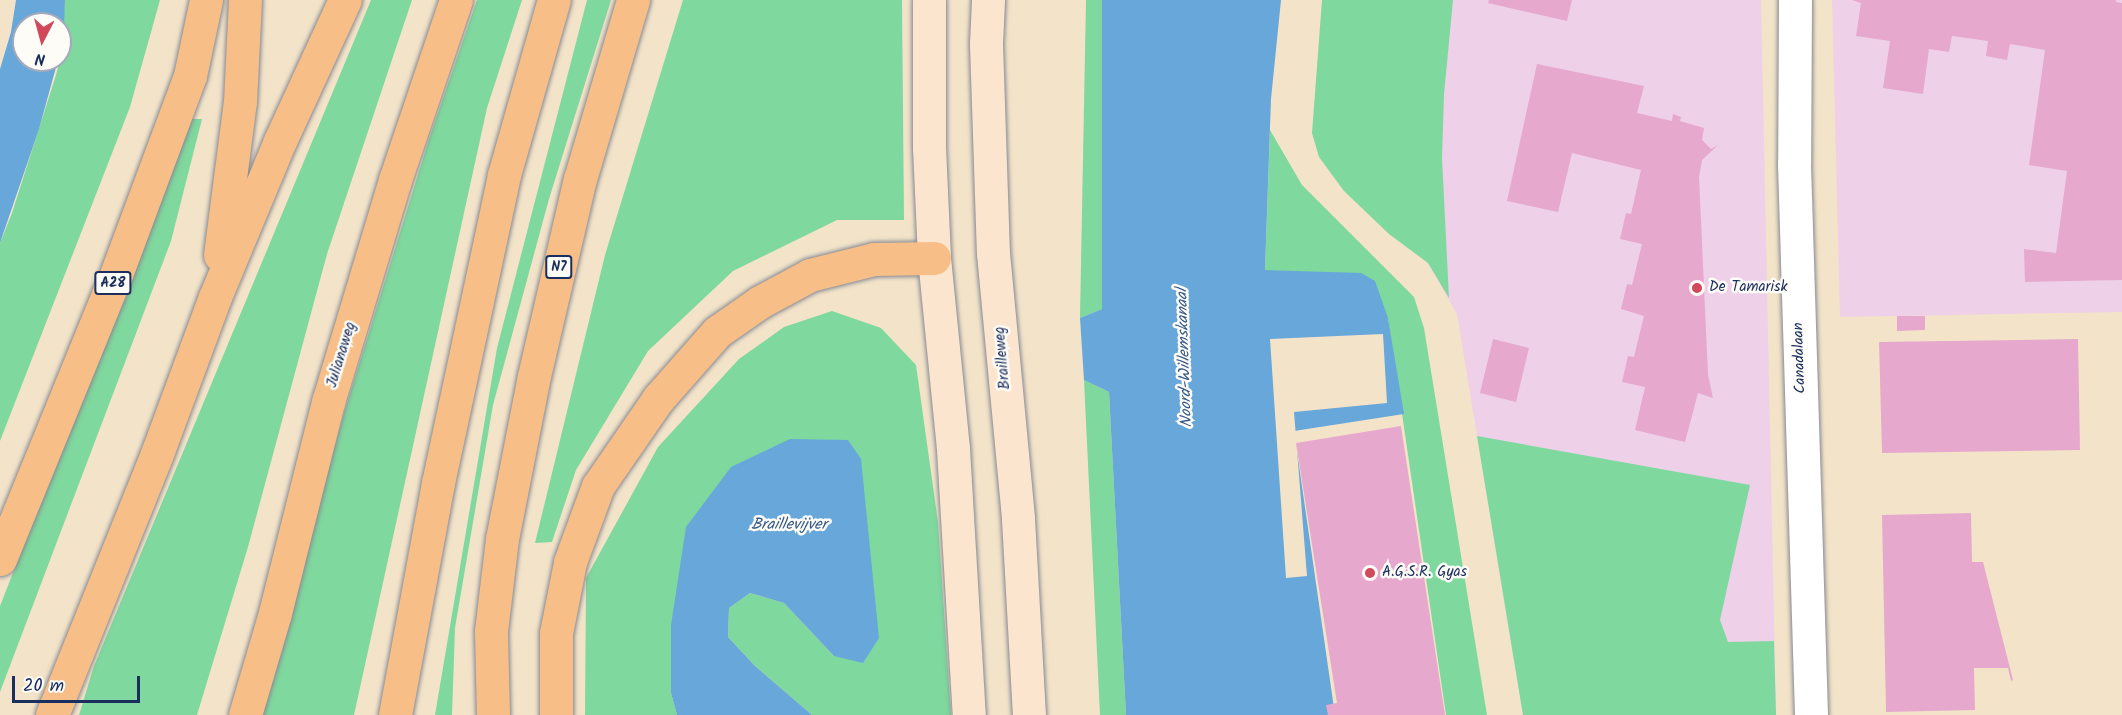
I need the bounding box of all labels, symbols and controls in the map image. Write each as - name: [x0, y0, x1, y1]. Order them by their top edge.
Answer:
- north arrow: [12, 12, 72, 72]
- text: N: [34, 45, 47, 71]
- road number: N7: [544, 256, 574, 278]
- road number: A28: [94, 272, 132, 294]
- place label: De Tamarisk: [1709, 279, 1787, 297]
- marker: De Tamarisk: [1690, 281, 1704, 295]
- water label: Noord-Willemskanaal: [1173, 288, 1197, 428]
- street label: Julianaweg: [324, 320, 360, 390]
- street label: Canadalaan: [1790, 322, 1810, 394]
- street label: Brailleweg: [991, 326, 1015, 390]
- water label: Braillevijver: [751, 515, 827, 535]
- place label: A.G.S.R. Gyas: [1382, 564, 1467, 582]
- marker: A.G.S.R. Gyas: [1363, 566, 1377, 580]
- scale bar: [15, 664, 142, 702]
- text: 20 m: [23, 672, 64, 701]

